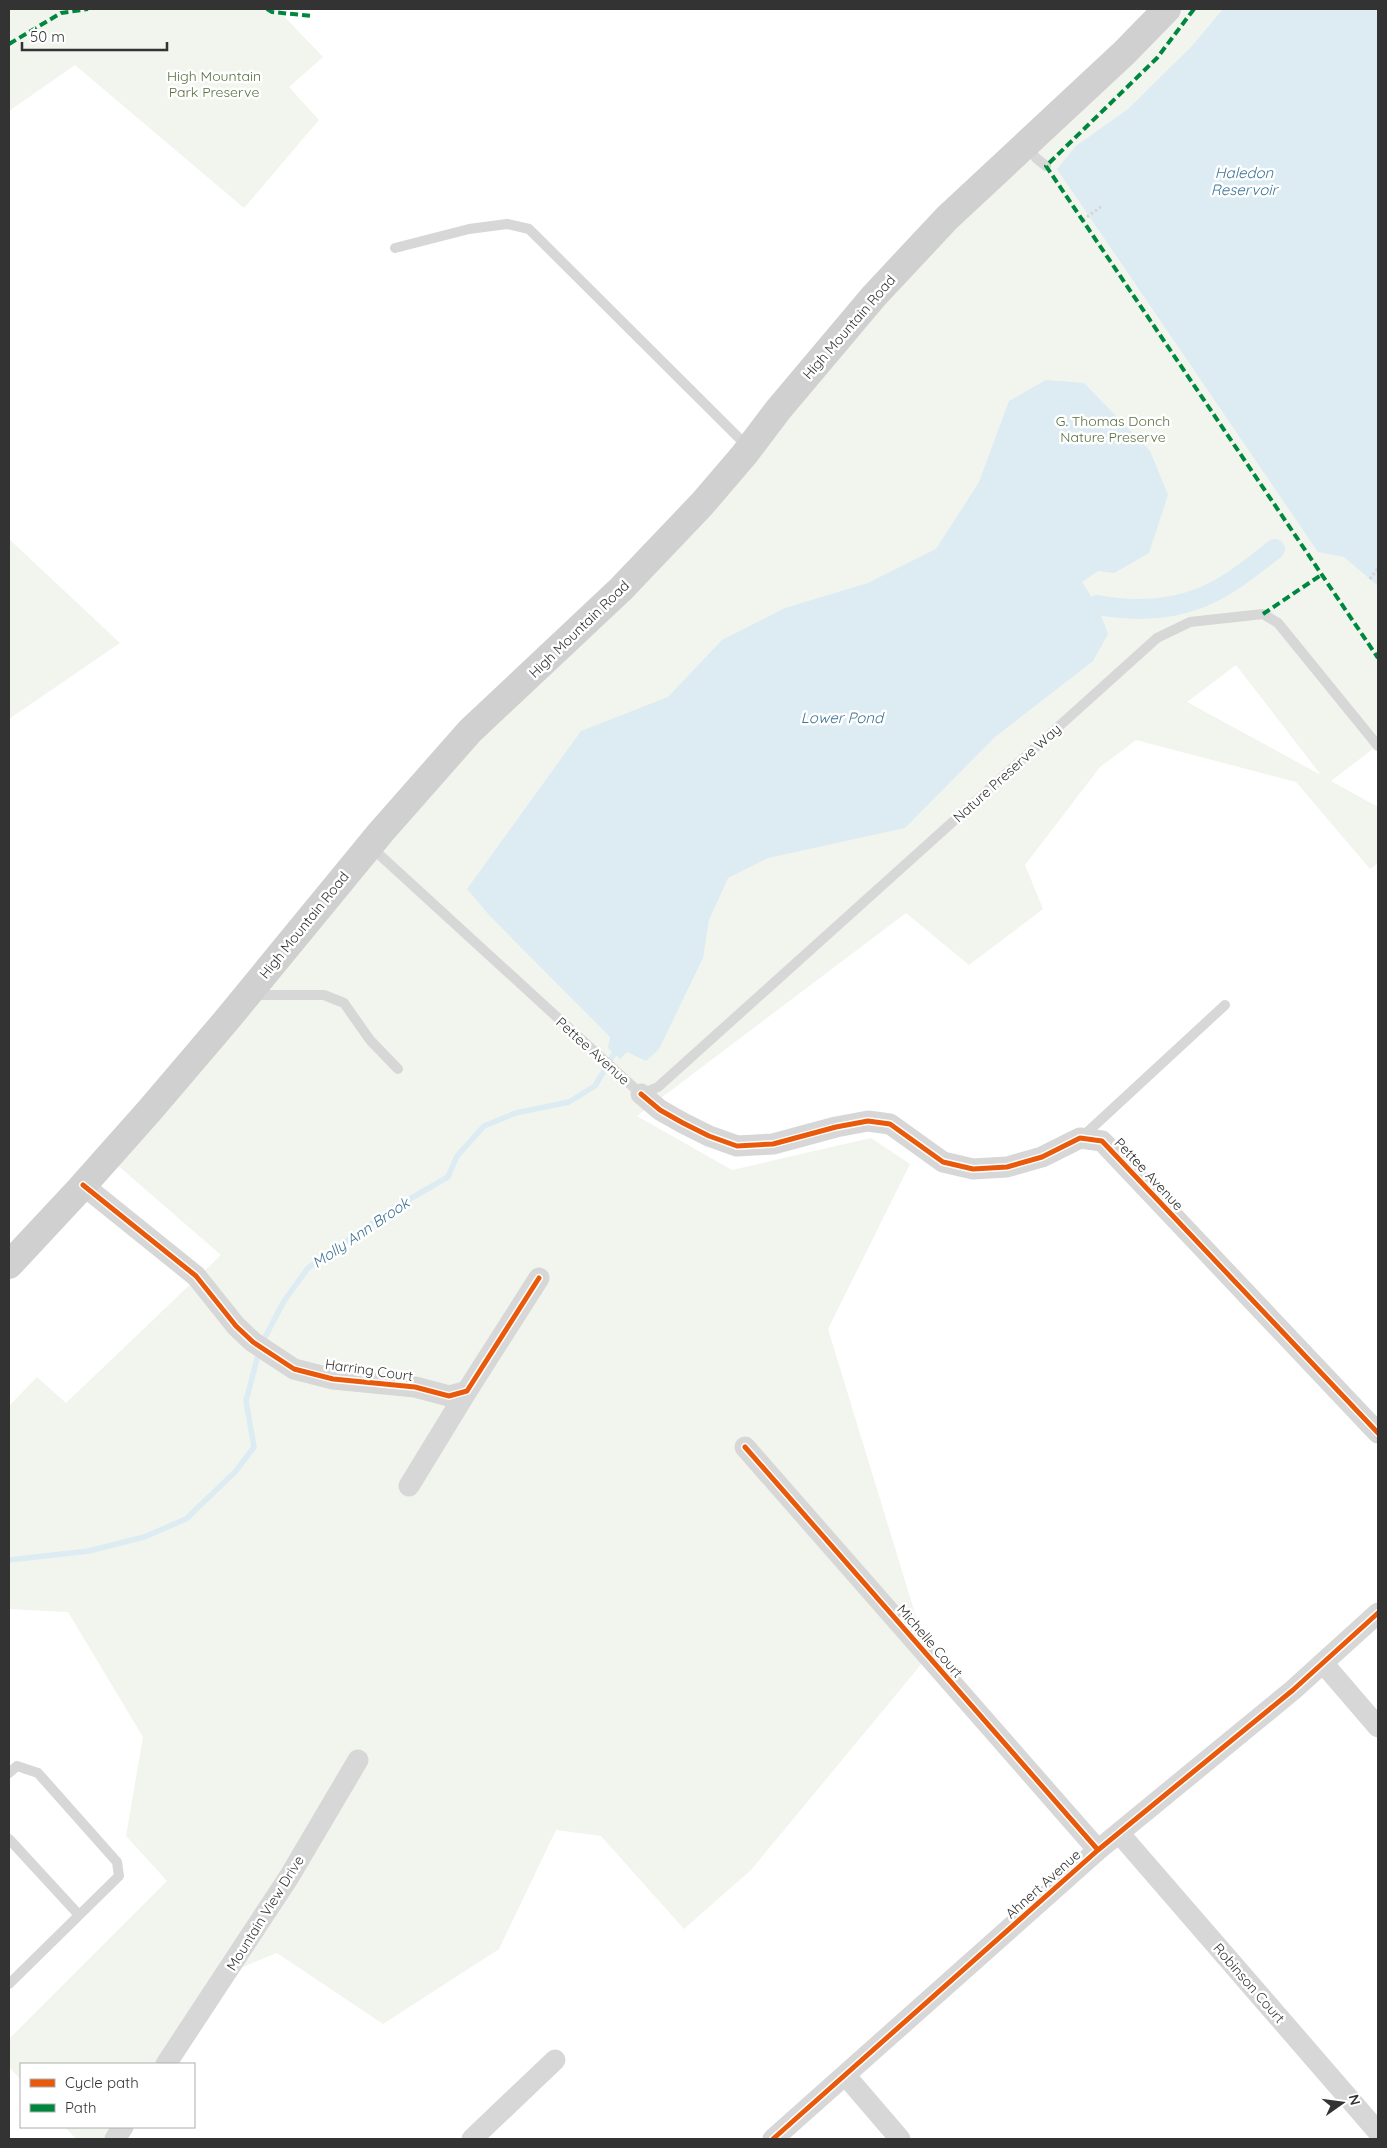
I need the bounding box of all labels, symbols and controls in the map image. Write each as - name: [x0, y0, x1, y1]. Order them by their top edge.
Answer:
- scale bar: [22, 20, 168, 52]
- text: 50 m: [30, 27, 65, 46]
- park label: High Mountain Park Preserve: [167, 67, 261, 101]
- water label: Haledon Reservoir: [1211, 163, 1279, 199]
- street label: High Mountain Road: [799, 271, 899, 383]
- park label: G. Thomas Donch Nature Preserve: [1056, 412, 1170, 446]
- street label: High Mountain Road: [525, 576, 633, 682]
- water label: Lower Pond: [801, 708, 885, 727]
- street label: Nature Preserve Way: [949, 720, 1065, 826]
- street label: High Mountain Road: [255, 868, 353, 982]
- street label: Pettee Avenue: [552, 1013, 634, 1089]
- street label: Pettee Avenue: [1111, 1134, 1187, 1214]
- water label: Molly Ann Brook: [308, 1192, 415, 1272]
- street label: Harring Court: [324, 1355, 414, 1385]
- street label: Michelle Court: [893, 1601, 967, 1682]
- street label: Ahnert Avenue: [1002, 1846, 1084, 1922]
- street label: Mountain View Drive: [222, 1852, 308, 1974]
- street label: Robinson Court: [1209, 1939, 1289, 2027]
- legend: [20, 2063, 195, 2128]
- text: Cycle path: [65, 2073, 139, 2092]
- north arrow: [1317, 2078, 1367, 2128]
- text: N: [1345, 2093, 1365, 2107]
- text: Path: [65, 2098, 97, 2117]

